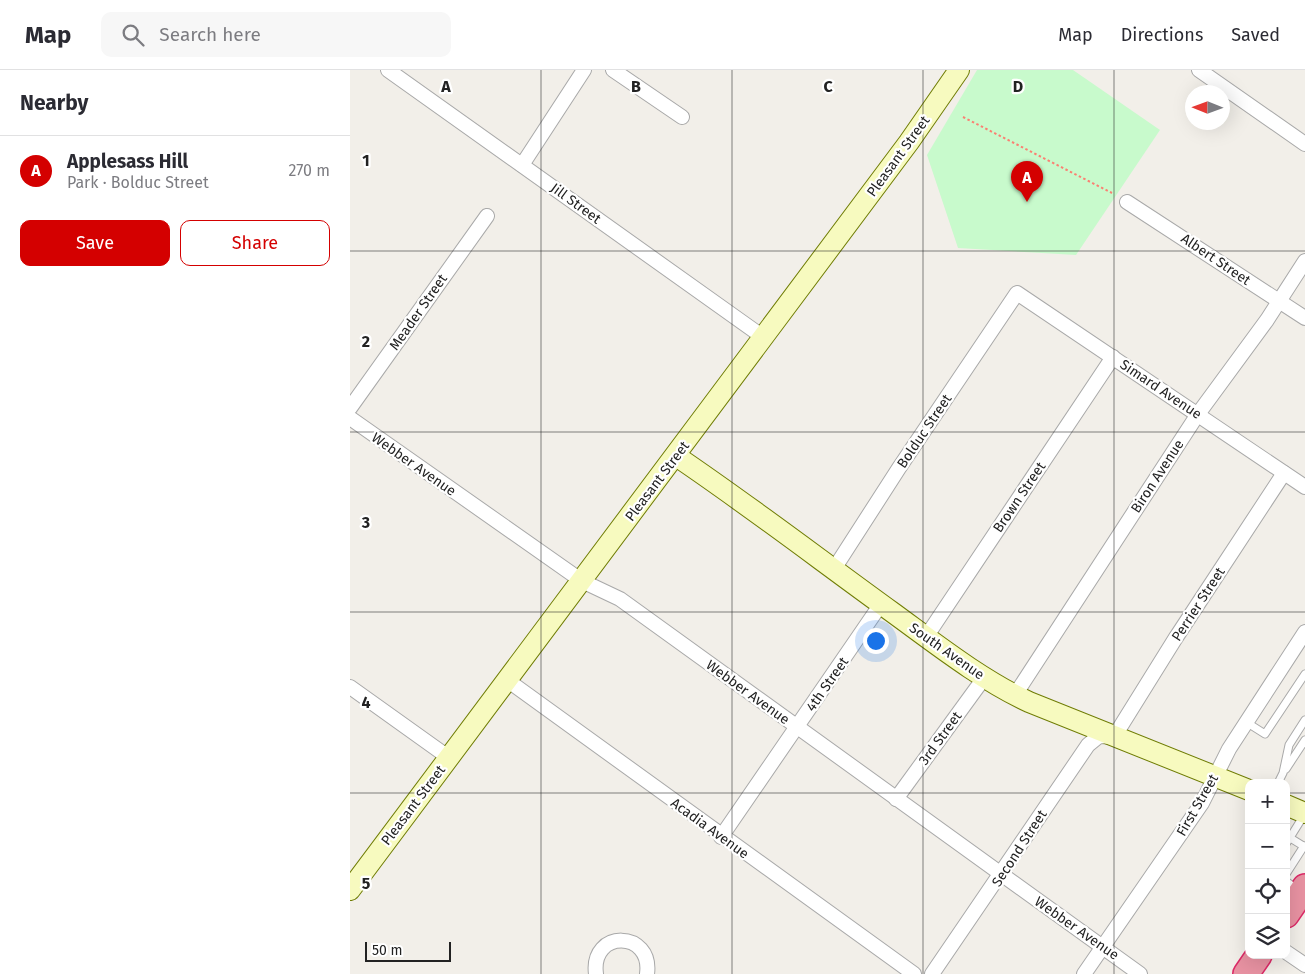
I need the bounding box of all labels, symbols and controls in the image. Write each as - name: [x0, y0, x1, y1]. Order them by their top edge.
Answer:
- search box: [101, 12, 451, 57]
- text: Map: [25, 21, 71, 49]
- icon: search: [119, 21, 147, 49]
- text: Search here: [159, 23, 261, 46]
- text: Map: [1058, 24, 1093, 46]
- text: Directions: [1121, 24, 1203, 46]
- text: Saved: [1231, 24, 1280, 46]
- text: A: [440, 77, 451, 96]
- text: B: [631, 77, 641, 96]
- text: C: [823, 77, 833, 96]
- text: D: [1013, 77, 1023, 96]
- north arrow: [1185, 85, 1230, 130]
- text: Nearby: [20, 90, 88, 116]
- street label: Pleasant Street: [863, 112, 934, 200]
- text: Applesass Hill: [67, 150, 188, 173]
- text: 1: [362, 151, 370, 170]
- text: A: [31, 161, 41, 180]
- text: 270 m: [288, 161, 330, 180]
- pin: A: [1011, 161, 1043, 202]
- text: Park · Bolduc Street: [67, 173, 209, 192]
- street label: Jill Street: [547, 179, 605, 228]
- button: Save: [20, 220, 170, 266]
- button: Share: [180, 220, 330, 266]
- street label: Albert Street: [1178, 230, 1255, 289]
- street label: Meader Street: [386, 270, 451, 354]
- text: 2: [362, 332, 370, 351]
- street label: Simard Avenue: [1117, 356, 1205, 423]
- street label: Bolduc Street: [893, 390, 956, 472]
- street label: Webber Avenue: [368, 429, 459, 500]
- street label: Biron Avenue: [1127, 436, 1187, 516]
- street label: Pleasant Street: [622, 437, 694, 525]
- street label: Brown Street: [990, 458, 1050, 536]
- text: 3: [361, 513, 370, 532]
- street label: Perrier Street: [1168, 563, 1229, 644]
- street label: South Avenue: [906, 619, 987, 683]
- your location: [863, 628, 889, 654]
- street label: 4th Street: [803, 653, 853, 715]
- street label: Webber Avenue: [703, 656, 793, 728]
- text: 4: [361, 693, 371, 712]
- street label: 3rd Street: [915, 707, 966, 768]
- street label: Pleasant Street: [378, 761, 450, 849]
- street label: First Street: [1173, 770, 1222, 839]
- map controls: [1245, 779, 1290, 959]
- button: +: [1245, 779, 1290, 824]
- street label: Acadia Avenue: [667, 794, 752, 862]
- street label: Second Street: [988, 806, 1051, 890]
- button: −: [1245, 824, 1290, 869]
- button: locate: [1245, 869, 1290, 914]
- text: 5: [362, 874, 371, 893]
- street label: Webber Avenue: [1031, 893, 1122, 964]
- button: layers: [1245, 914, 1290, 959]
- scale bar: [365, 939, 451, 962]
- text: 50 m: [372, 942, 403, 959]

